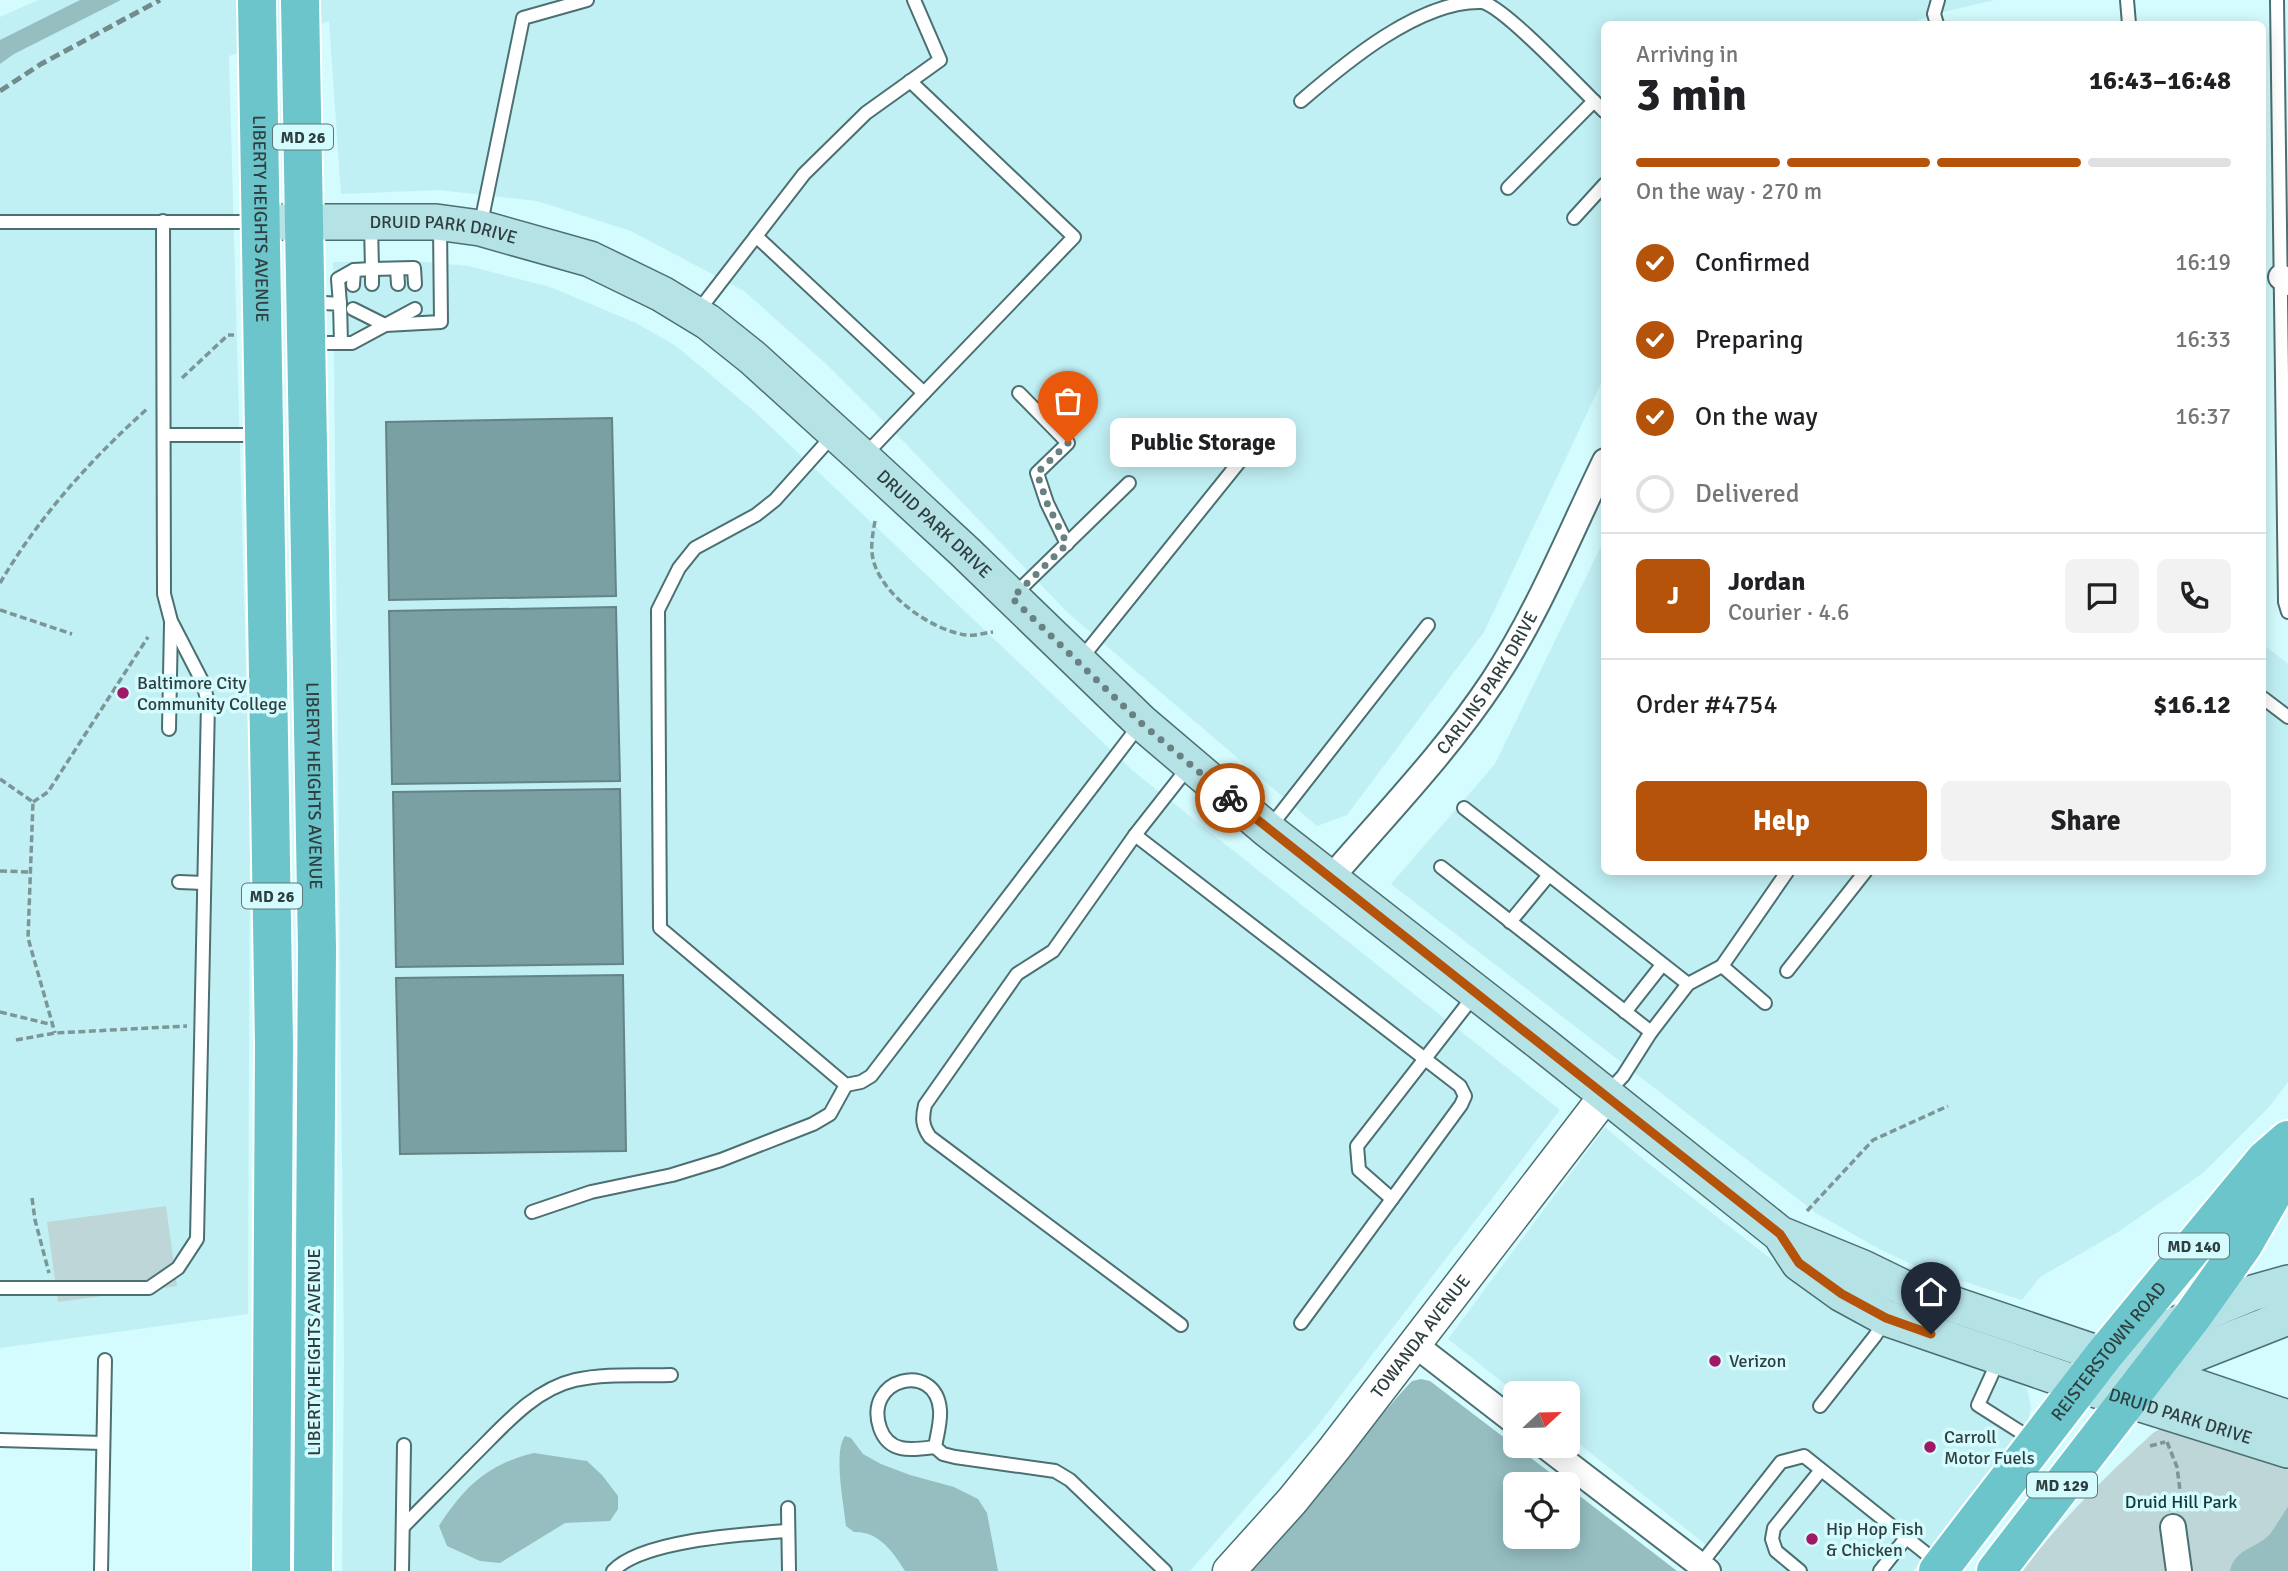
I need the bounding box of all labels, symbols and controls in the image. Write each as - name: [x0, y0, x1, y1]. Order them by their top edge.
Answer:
- text: Arriving in: [1636, 40, 1738, 69]
- text: 16:43–16:48: [2089, 65, 2231, 97]
- text: 3 min: [1636, 67, 1747, 123]
- street label: LIBERTY HEIGHTS AVENUE: [248, 115, 273, 323]
- road number: MD 26: [273, 125, 333, 150]
- text: On the way · 270 m: [1636, 177, 1822, 206]
- street label: DRUID PARK DRIVE: [369, 211, 520, 249]
- icon: check: [1636, 244, 1674, 282]
- text: Confirmed: [1695, 247, 1810, 279]
- text: 16:19: [2175, 248, 2231, 277]
- icon: check: [1636, 321, 1674, 359]
- text: Preparing: [1695, 324, 1803, 356]
- text: 16:33: [2175, 325, 2231, 354]
- pin: [1038, 371, 1098, 443]
- icon: bag: [1049, 382, 1087, 420]
- icon: check: [1636, 398, 1674, 436]
- text: On the way: [1695, 401, 1818, 433]
- text: 16:37: [2175, 402, 2231, 431]
- callout: Public Storage: [1110, 418, 1296, 467]
- text: Public Storage: [1130, 428, 1276, 457]
- street label: DRUID PARK DRIVE: [872, 465, 996, 583]
- text: Delivered: [1695, 478, 1800, 510]
- button: chat: [2065, 559, 2139, 633]
- button: phone: [2157, 559, 2231, 633]
- text: Jordan: [1728, 566, 1805, 598]
- text: J: [1667, 580, 1679, 612]
- text: Courier · 4.6: [1728, 598, 1849, 627]
- street label: CARLINS PARK DRIVE: [1432, 608, 1542, 759]
- place label: Baltimore City Community College: [137, 672, 287, 715]
- street label: LIBERTY HEIGHTS AVENUE: [301, 682, 327, 890]
- marker: Baltimore City Community College: [115, 685, 131, 701]
- text: Order #4754: [1636, 689, 1777, 721]
- text: $16.12: [2153, 689, 2231, 721]
- courier: [1195, 763, 1265, 833]
- icon: bike: [1211, 779, 1249, 817]
- button: Help: [1636, 781, 1927, 861]
- button: Share: [1941, 781, 2231, 861]
- road number: MD 26: [242, 884, 302, 908]
- road number: MD 140: [2159, 1234, 2229, 1258]
- street label: LIBERTY HEIGHTS AVENUE: [303, 1248, 325, 1456]
- pin: [1901, 1262, 1961, 1334]
- street label: TOWANDA AVENUE: [1366, 1270, 1475, 1403]
- icon: home: [1912, 1273, 1950, 1311]
- street label: REISTERSTOWN ROAD: [2046, 1277, 2171, 1425]
- place label: Verizon: [1729, 1350, 1786, 1372]
- marker: Verizon: [1707, 1353, 1723, 1369]
- north arrow: [1503, 1381, 1580, 1458]
- map controls: [1503, 1381, 1580, 1549]
- street label: DRUID PARK DRIVE: [2106, 1383, 2255, 1449]
- place label: Carroll Motor Fuels: [1944, 1426, 2035, 1469]
- marker: Carroll Motor Fuels: [1922, 1439, 1938, 1455]
- button: locate: [1503, 1472, 1580, 1549]
- road number: MD 129: [2027, 1472, 2097, 1498]
- park label: Druid Hill Park: [2125, 1491, 2237, 1513]
- place label: Hip Hop Fish & Chicken: [1826, 1518, 1923, 1561]
- marker: Hip Hop Fish & Chicken: [1804, 1531, 1820, 1547]

